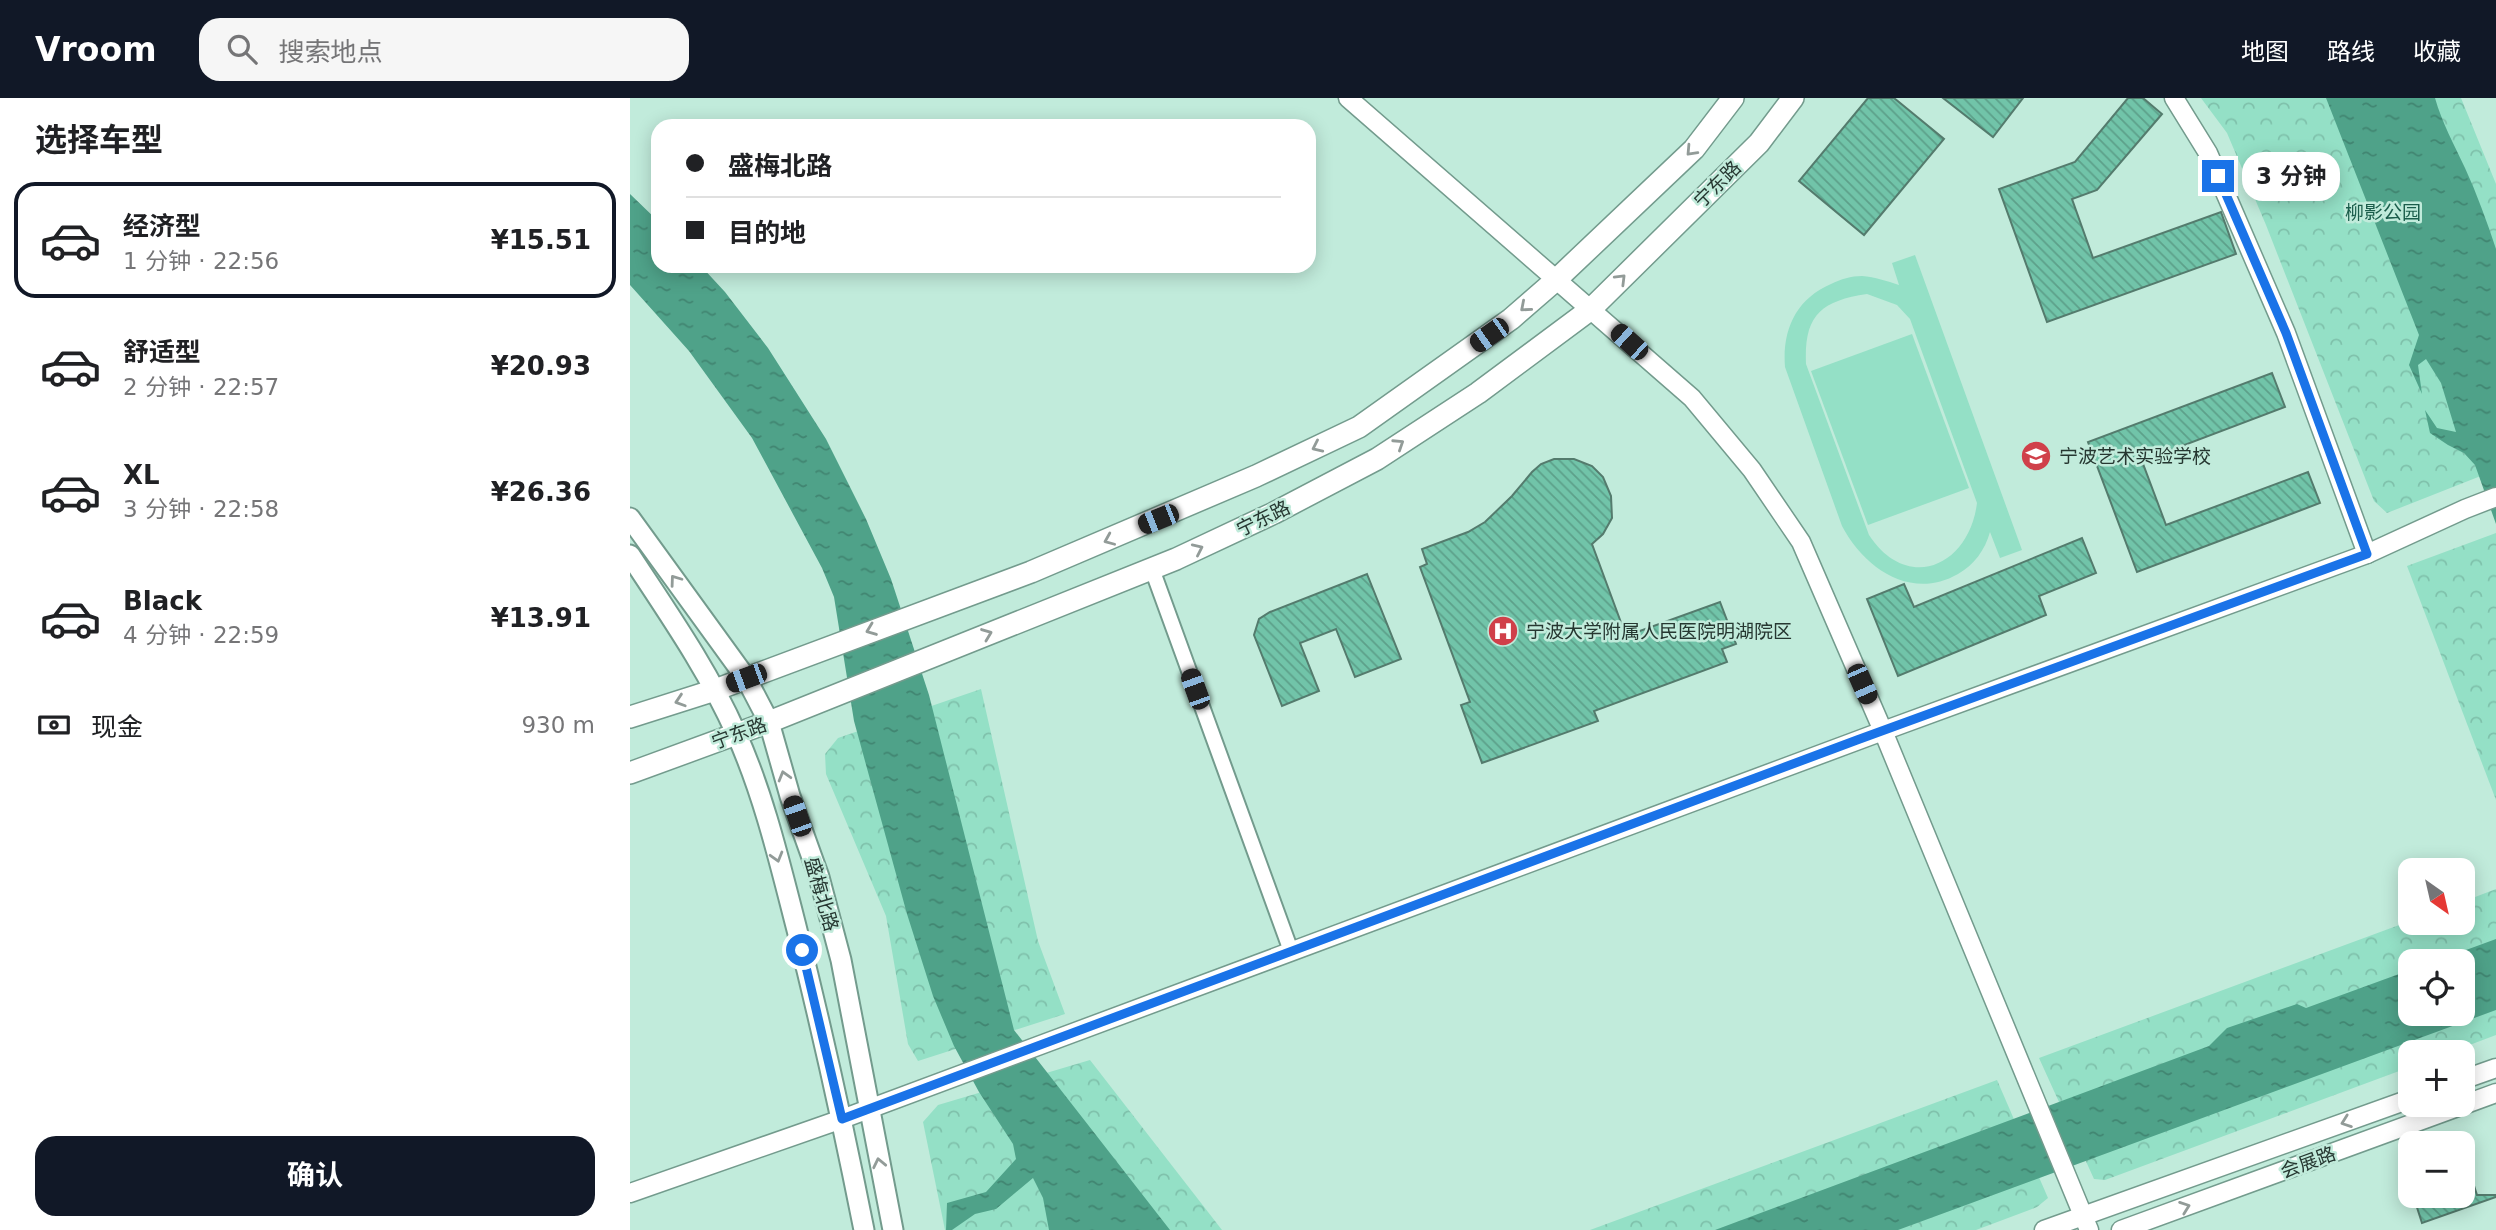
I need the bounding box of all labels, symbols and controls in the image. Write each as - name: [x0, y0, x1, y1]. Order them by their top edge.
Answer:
- search box: [199, 18, 689, 81]
- text: Vroom: [35, 30, 157, 69]
- icon: search: [223, 30, 261, 68]
- text: 搜索地点: [279, 37, 383, 67]
- text: 地图: [2241, 38, 2289, 66]
- text: 路线: [2327, 38, 2375, 66]
- text: 收藏: [2413, 38, 2461, 66]
- text: 选择车型: [35, 121, 163, 159]
- one-way arrow: [1686, 143, 1699, 156]
- text: 盛梅北路: [728, 151, 832, 181]
- callout: 3 分钟: [2242, 152, 2340, 200]
- street label: 宁东路: [1689, 156, 1745, 212]
- route end: [2202, 160, 2234, 192]
- text: 3 分钟: [2256, 163, 2326, 189]
- park label: 柳影公园: [2345, 201, 2421, 223]
- icon: car: [39, 209, 102, 272]
- text: 经济型: [123, 211, 201, 241]
- text: 目的地: [728, 218, 806, 248]
- text: ¥15.51: [491, 225, 591, 255]
- text: 1 分钟 · 22:56: [123, 248, 279, 274]
- one-way arrow: [1613, 275, 1626, 288]
- one-way arrow: [1520, 299, 1533, 311]
- car: [1466, 314, 1513, 356]
- car: [1607, 320, 1652, 364]
- icon: car: [39, 335, 102, 398]
- text: 舒适型: [123, 337, 201, 367]
- text: ¥20.93: [491, 351, 591, 381]
- text: 2 分钟 · 22:57: [123, 374, 279, 400]
- one-way arrow: [1312, 439, 1324, 453]
- one-way arrow: [1392, 439, 1405, 452]
- school or university icon: 宁波艺术实验学校: [2019, 439, 2053, 473]
- place label: 宁波艺术实验学校: [2059, 445, 2211, 467]
- text: XL: [123, 460, 160, 490]
- icon: car: [39, 461, 102, 524]
- text: ¥26.36: [491, 477, 591, 507]
- text: 3 分钟 · 22:58: [123, 496, 279, 522]
- street label: 宁东路: [1233, 496, 1293, 540]
- car: [1135, 501, 1182, 537]
- one-way arrow: [1103, 531, 1115, 545]
- one-way arrow: [1191, 543, 1203, 557]
- one-way arrow: [671, 575, 683, 588]
- text: Black: [123, 586, 202, 616]
- icon: car: [39, 587, 102, 650]
- text: ¥13.91: [491, 603, 591, 633]
- hospital icon: 宁波大学附属人民医院明湖院区: [1486, 614, 1520, 648]
- place label: 宁波大学附属人民医院明湖院区: [1526, 620, 1792, 642]
- text: 4 分钟 · 22:59: [123, 622, 279, 648]
- one-way arrow: [866, 622, 878, 636]
- one-way arrow: [980, 629, 992, 643]
- car: [723, 661, 770, 695]
- car: [1844, 661, 1881, 707]
- car: [1178, 666, 1213, 712]
- one-way arrow: [674, 693, 687, 707]
- icon: cash: [35, 706, 73, 744]
- text: 现金: [91, 712, 143, 742]
- text: 930 m: [521, 712, 595, 738]
- street label: 宁东路: [708, 713, 770, 753]
- one-way arrow: [778, 771, 793, 783]
- car: [781, 793, 814, 839]
- one-way arrow: [769, 850, 784, 862]
- street label: 盛梅北路: [801, 854, 843, 934]
- north arrow: [2398, 858, 2474, 934]
- map controls: [2398, 858, 2475, 1208]
- route start: [786, 934, 818, 966]
- button: locate: [2398, 949, 2475, 1026]
- button: +: [2398, 1040, 2475, 1117]
- one-way arrow: [2340, 1114, 2352, 1128]
- button: −: [2398, 1131, 2475, 1208]
- button: 确认: [35, 1136, 595, 1216]
- street label: 会展路: [2277, 1142, 2339, 1182]
- one-way arrow: [873, 1157, 888, 1169]
- one-way arrow: [2178, 1201, 2190, 1215]

